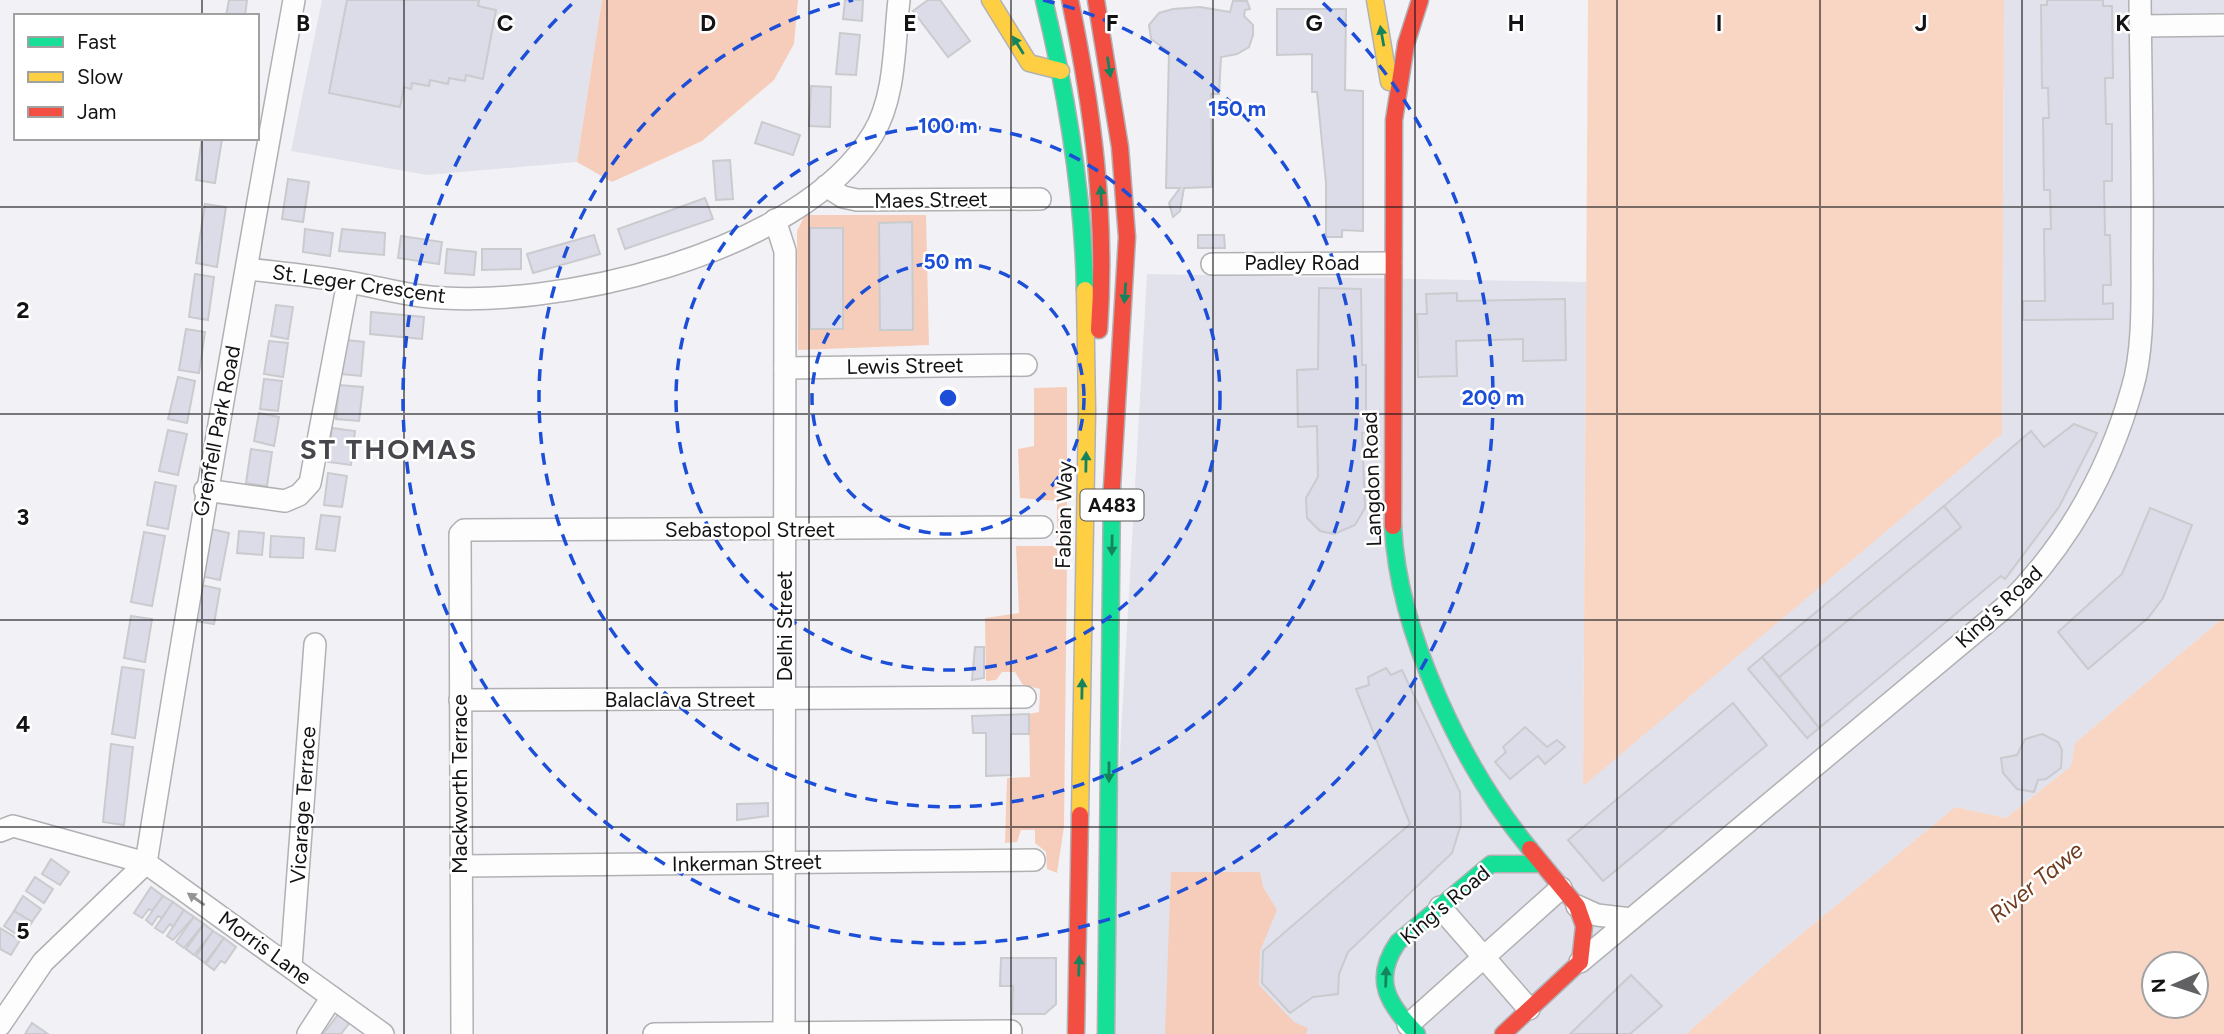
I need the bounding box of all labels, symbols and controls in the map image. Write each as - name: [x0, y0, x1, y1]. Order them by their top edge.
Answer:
- text: B: [296, 9, 310, 37]
- text: C: [497, 9, 514, 37]
- text: D: [700, 9, 716, 37]
- text: E: [903, 9, 917, 37]
- text: F: [1106, 9, 1119, 37]
- text: G: [1305, 9, 1323, 37]
- text: H: [1507, 9, 1525, 37]
- text: I: [1716, 9, 1722, 37]
- text: J: [1915, 9, 1927, 37]
- text: K: [2115, 9, 2131, 37]
- legend: [14, 14, 259, 140]
- one-way arrow: [1376, 25, 1387, 47]
- text: Fast: [77, 29, 117, 54]
- one-way arrow: [1012, 36, 1025, 55]
- one-way arrow: [1104, 56, 1115, 78]
- text: Slow: [77, 64, 123, 89]
- text: 150 m: [1208, 96, 1266, 121]
- text: Jam: [77, 99, 116, 124]
- text: 100 m: [918, 113, 978, 138]
- one-way arrow: [1095, 185, 1106, 207]
- street label: Maes Street: [874, 186, 988, 213]
- text: 50 m: [923, 249, 973, 274]
- street label: Padley Road: [1244, 250, 1360, 275]
- street label: St. Leger Crescent: [271, 259, 447, 308]
- one-way arrow: [1119, 283, 1130, 305]
- text: 2: [16, 296, 30, 324]
- street label: Grenfell Park Road: [188, 343, 245, 518]
- street label: Lewis Street: [846, 352, 964, 379]
- text: 200 m: [1462, 385, 1524, 410]
- centre of rings: [936, 386, 960, 410]
- street label: Langdon Road: [1357, 411, 1386, 547]
- district label: ST THOMAS: [300, 432, 478, 466]
- one-way arrow: [1080, 451, 1092, 473]
- street label: Fabian Way: [1050, 461, 1077, 569]
- road number: A483: [1080, 490, 1144, 520]
- text: 3: [17, 503, 29, 531]
- street label: Sebastopol Street: [665, 517, 835, 542]
- one-way arrow: [1106, 534, 1118, 556]
- street label: King's Road: [1950, 560, 2047, 653]
- street label: Delhi Street: [772, 570, 797, 682]
- one-way arrow: [1077, 678, 1088, 700]
- street label: Balaclava Street: [605, 687, 755, 712]
- street label: Mackworth Terrace: [447, 694, 472, 874]
- text: 4: [16, 710, 30, 738]
- street label: Vicarage Terrace: [285, 725, 320, 885]
- one-way arrow: [1103, 762, 1115, 784]
- water label: River Tawe: [1983, 835, 2089, 928]
- street label: Inkerman Street: [672, 849, 822, 876]
- street label: King's Road: [1395, 860, 1495, 949]
- one-way arrow: [187, 892, 205, 906]
- street label: Morris Lane: [214, 906, 317, 990]
- text: 5: [16, 917, 30, 945]
- north arrow: [2140, 950, 2210, 1020]
- one-way arrow: [1073, 955, 1085, 977]
- one-way arrow: [1380, 966, 1391, 988]
- text: N: [2147, 978, 2170, 994]

